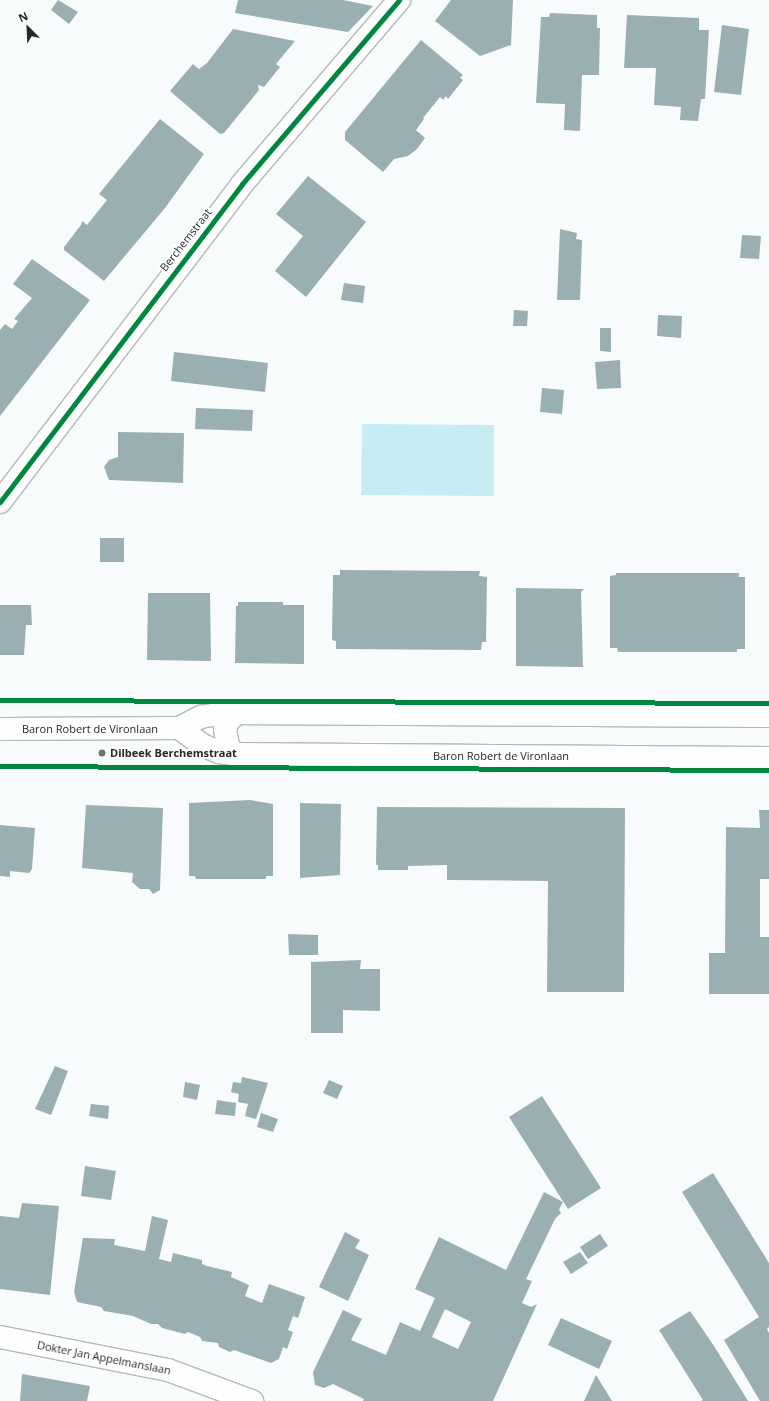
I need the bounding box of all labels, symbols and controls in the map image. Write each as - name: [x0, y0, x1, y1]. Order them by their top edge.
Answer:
- north arrow: [8, 8, 48, 48]
- text: N: [16, 8, 30, 25]
- street label: Berchemstraat: [157, 206, 215, 274]
- street label: Baron Robert de Vironlaan: [22, 722, 158, 736]
- place label: Dilbeek Berchemstraat: [110, 746, 237, 760]
- marker: Dilbeek Berchemstraat: [97, 748, 107, 758]
- street label: Baron Robert de Vironlaan: [433, 749, 569, 763]
- street label: Dokter Jan Appelmanslaan: [36, 1339, 172, 1377]

